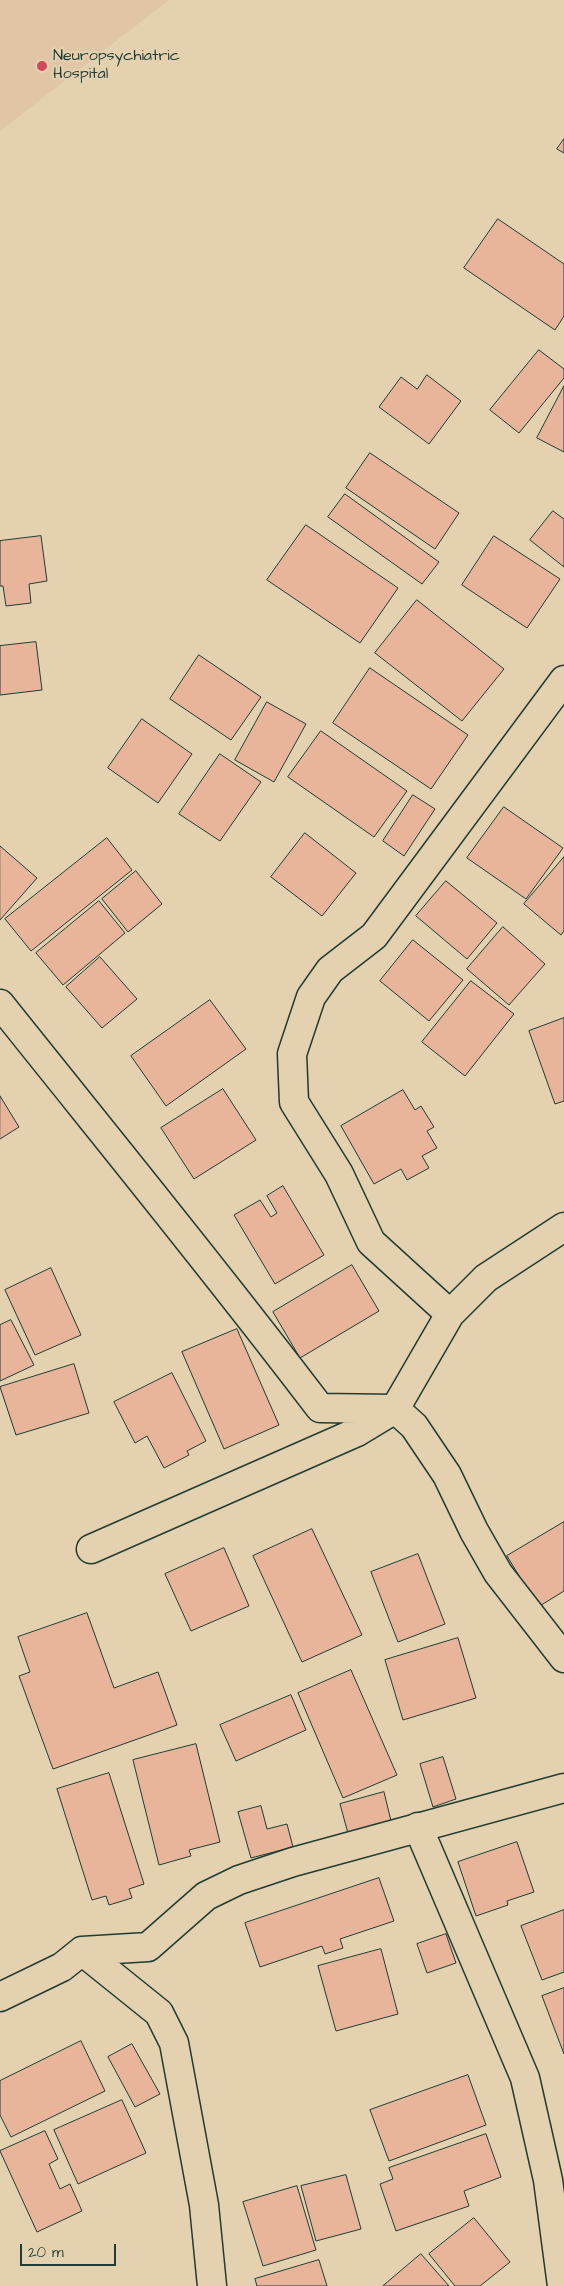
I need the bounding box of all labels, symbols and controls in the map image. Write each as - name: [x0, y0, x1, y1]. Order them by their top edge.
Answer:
- place label: Neuropsychiatric Hospital: [53, 47, 180, 85]
- marker: Neuropsychiatric Hospital: [35, 59, 49, 73]
- scale bar: [22, 2234, 119, 2266]
- text: 20 m: [28, 2242, 64, 2263]

